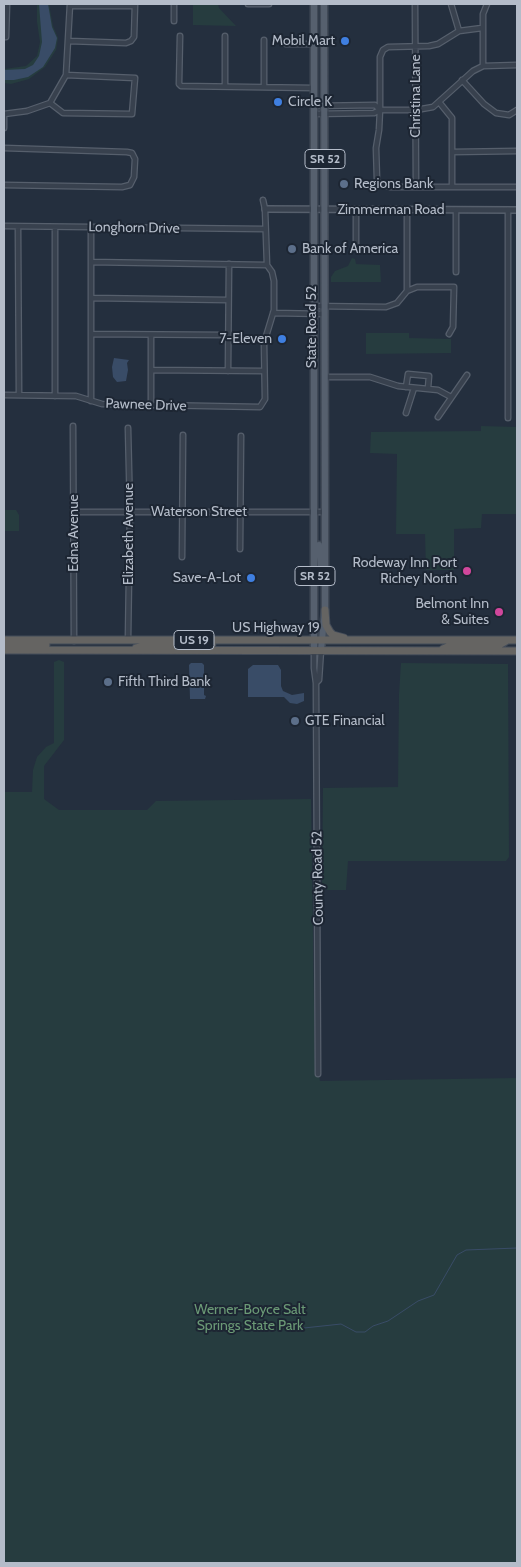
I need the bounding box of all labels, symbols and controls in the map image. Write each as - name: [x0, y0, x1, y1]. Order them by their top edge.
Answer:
- place label: Mobil Mart: [272, 33, 335, 49]
- marker: Mobil Mart: [339, 35, 351, 47]
- street label: Christina Lane: [408, 54, 424, 138]
- place label: Circle K: [288, 94, 332, 110]
- marker: Circle K: [272, 96, 284, 108]
- road number: SR 52: [305, 150, 345, 168]
- place label: Regions Bank: [354, 176, 433, 192]
- marker: Regions Bank: [338, 178, 350, 190]
- street label: Zimmerman Road: [337, 202, 445, 218]
- street label: Longhorn Drive: [88, 219, 180, 237]
- place label: Bank of America: [302, 241, 398, 257]
- marker: Bank of America: [286, 243, 298, 255]
- street label: State Road 52: [304, 286, 320, 368]
- place label: 7-Eleven: [219, 331, 272, 347]
- marker: 7-Eleven: [276, 333, 288, 345]
- street label: Pawnee Drive: [105, 395, 187, 415]
- street label: Elizabeth Avenue: [121, 483, 137, 585]
- street label: Edna Avenue: [66, 494, 82, 572]
- street label: Waterson Street: [151, 504, 247, 520]
- place label: Rodeway Inn Port Richey North: [353, 555, 457, 588]
- marker: Rodeway Inn Port Richey North: [461, 565, 473, 577]
- road number: SR 52: [295, 566, 335, 586]
- place label: Save-A-Lot: [173, 570, 241, 586]
- marker: Save-A-Lot: [245, 572, 257, 584]
- place label: Belmont Inn & Suites: [416, 596, 489, 628]
- marker: Belmont Inn & Suites: [493, 606, 505, 618]
- street label: US Highway 19: [232, 620, 320, 636]
- road number: US 19: [174, 630, 214, 650]
- place label: Fifth Third Bank: [118, 674, 211, 690]
- marker: Fifth Third Bank: [102, 676, 114, 688]
- place label: GTE Financial: [305, 713, 385, 729]
- marker: GTE Financial: [289, 715, 301, 727]
- street label: County Road 52: [309, 831, 327, 925]
- park label: Werner-Boyce Salt Springs State Park: [194, 1302, 306, 1334]

